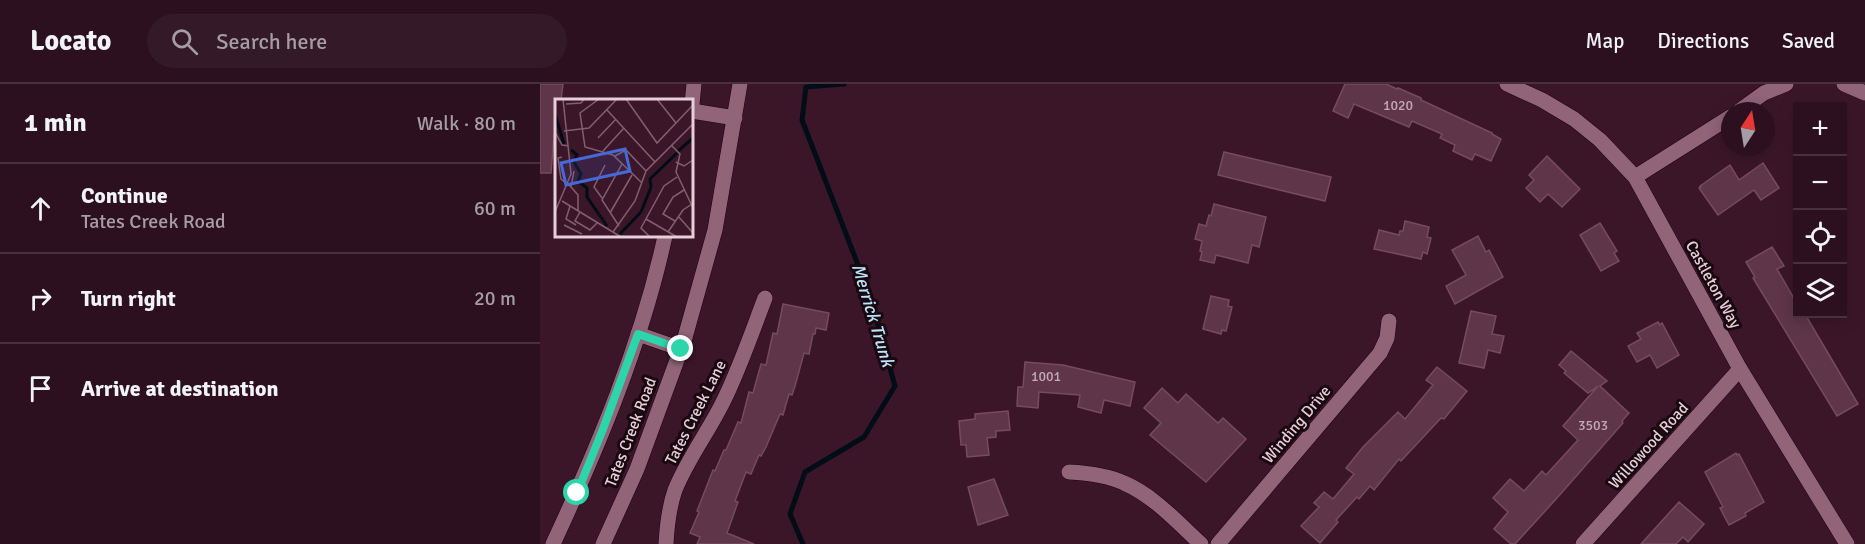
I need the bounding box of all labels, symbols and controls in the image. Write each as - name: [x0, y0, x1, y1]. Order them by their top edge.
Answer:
- search box: [147, 14, 567, 68]
- text: Locato: [30, 24, 111, 58]
- icon: search: [168, 25, 201, 58]
- text: Search here: [216, 28, 327, 55]
- text: Map: [1586, 28, 1624, 54]
- text: Directions: [1657, 28, 1749, 54]
- text: Saved: [1782, 28, 1835, 54]
- house number: 1020: [1383, 97, 1413, 114]
- inset map: [555, 99, 693, 237]
- north arrow: [1721, 102, 1775, 156]
- map controls: [1793, 102, 1847, 318]
- button: +: [1793, 102, 1847, 156]
- text: 1 min: [24, 107, 87, 139]
- text: Walk · 80 m: [417, 111, 516, 136]
- button: −: [1793, 156, 1847, 210]
- text: Continue: [81, 182, 168, 209]
- icon: ahead: [24, 192, 57, 225]
- text: 60 m: [474, 196, 516, 221]
- text: Tates Creek Road: [81, 209, 226, 234]
- button: locate: [1793, 210, 1847, 264]
- street label: Castleton Way: [1681, 237, 1746, 332]
- water label: Merrick Trunk: [847, 261, 900, 371]
- button: layers: [1793, 264, 1847, 318]
- icon: right: [24, 282, 57, 315]
- text: Turn right: [81, 285, 176, 312]
- text: 20 m: [474, 286, 516, 311]
- route end: [667, 335, 693, 361]
- street label: Tates Creek Lane: [661, 357, 731, 468]
- house number: 1001: [1031, 368, 1061, 385]
- icon: arrive: [24, 372, 57, 405]
- text: Arrive at destination: [81, 375, 278, 402]
- street label: Tates Creek Road: [601, 375, 661, 490]
- street label: Winding Drive: [1258, 381, 1335, 468]
- street label: Willowood Road: [1605, 398, 1693, 493]
- house number: 3503: [1578, 417, 1608, 434]
- route start: [563, 479, 589, 505]

